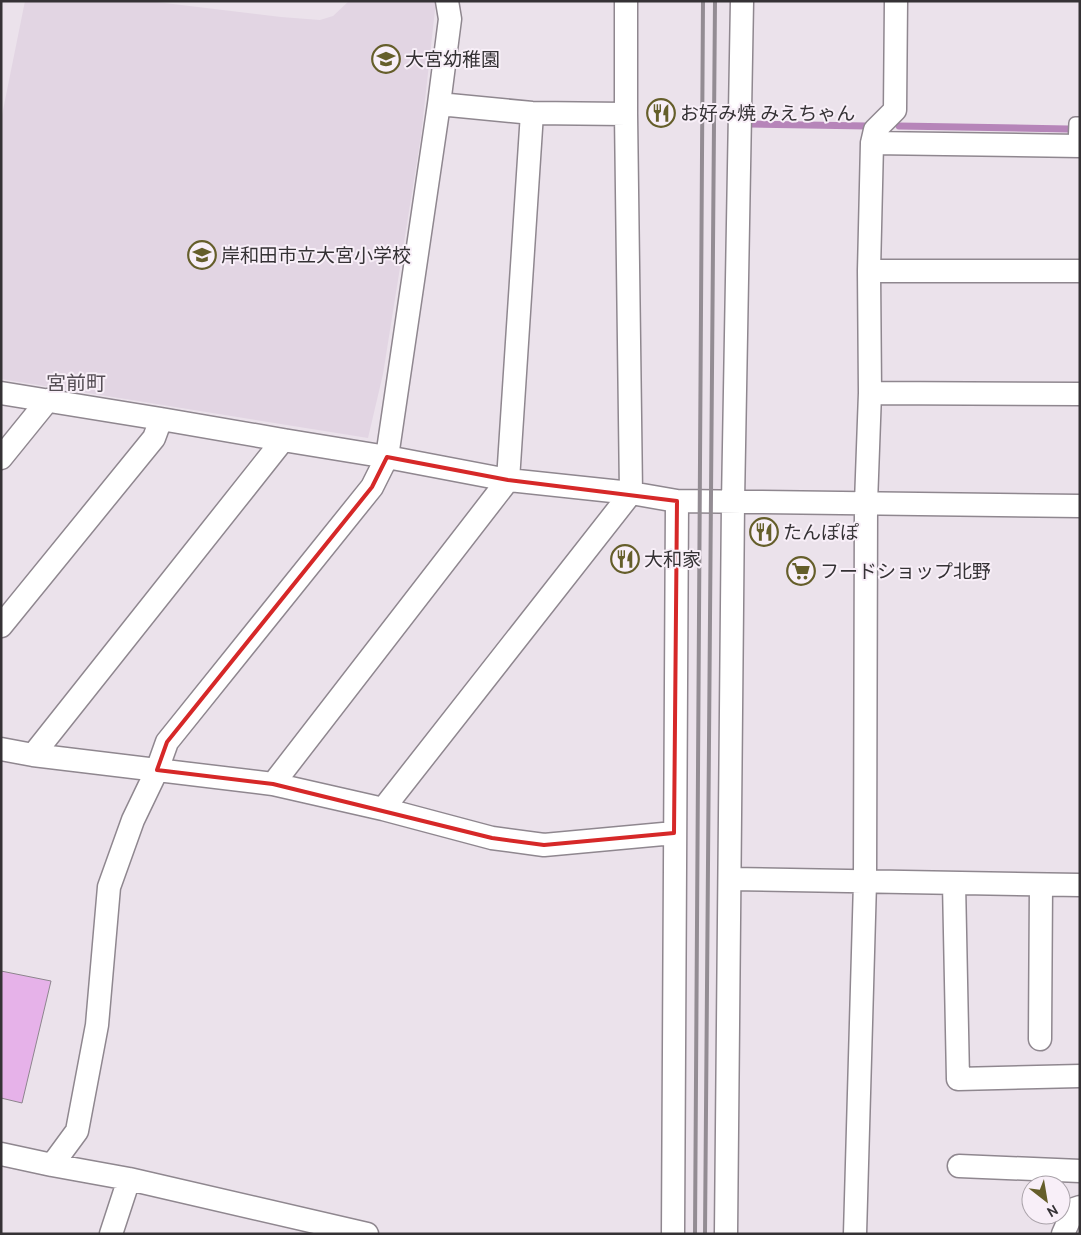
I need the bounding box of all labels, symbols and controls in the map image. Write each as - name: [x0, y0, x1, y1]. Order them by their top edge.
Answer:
- school or university icon: 大宮幼稚園: [371, 44, 401, 74]
- place label: 大宮幼稚園: [405, 48, 500, 71]
- restaurant icon: お好み焼 みえちゃん: [646, 98, 676, 128]
- place label: お好み焼 みえちゃん: [680, 102, 855, 125]
- school or university icon: 岸和田市立大宮小学校: [187, 240, 217, 270]
- place label: 岸和田市立大宮小学校: [221, 244, 411, 267]
- district label: 宮前町: [46, 371, 106, 395]
- restaurant icon: たんぽぽ: [749, 517, 779, 547]
- place label: たんぽぽ: [783, 521, 859, 544]
- restaurant icon: 大和家: [610, 544, 640, 574]
- place label: 大和家: [644, 548, 701, 571]
- supermarket icon: フードショップ北野: [786, 556, 816, 586]
- place label: フードショップ北野: [820, 560, 991, 583]
- north arrow: [1021, 1175, 1071, 1225]
- text: N: [1044, 1201, 1062, 1221]

